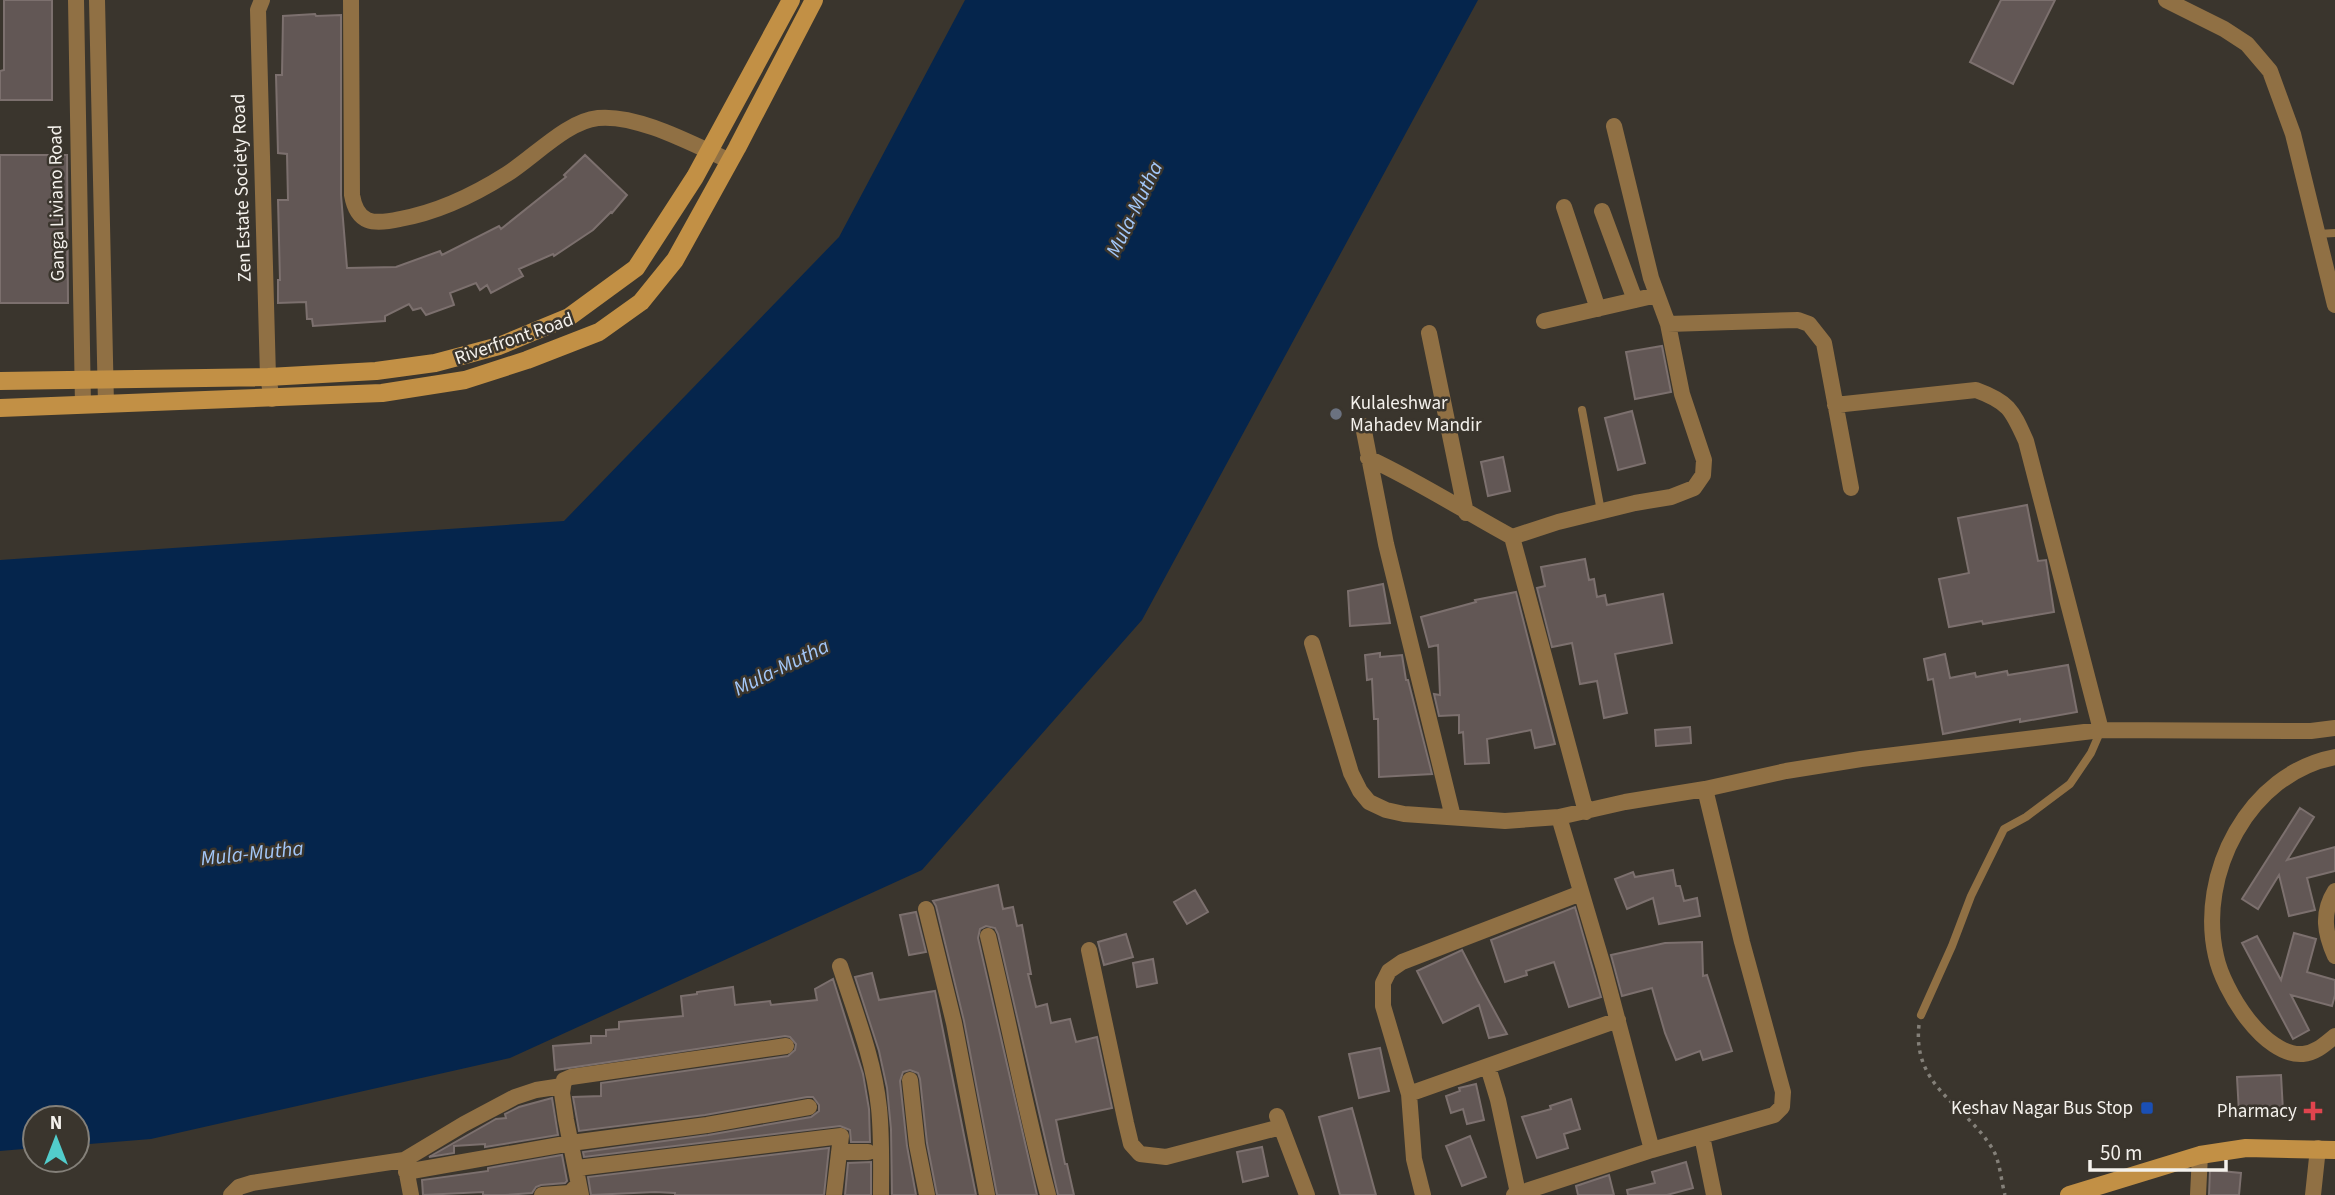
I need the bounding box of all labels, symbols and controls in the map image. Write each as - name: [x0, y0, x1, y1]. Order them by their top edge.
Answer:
- street label: Zen Estate Society Road: [225, 93, 259, 283]
- street label: Ganga Liviano Road: [42, 124, 72, 282]
- water label: Mula-Mutha: [1098, 156, 1170, 262]
- street label: Riverfront Road: [451, 306, 577, 372]
- place label: Kulaleshwar Mahadev Mandir: [1350, 390, 1482, 439]
- marker: Kulaleshwar Mahadev Mandir: [1328, 406, 1344, 422]
- water label: Mula-Mutha: [728, 631, 834, 703]
- water label: Mula-Mutha: [199, 833, 305, 873]
- place label: Keshav Nagar Bus Stop: [1951, 1095, 2133, 1122]
- place label: Pharmacy: [2217, 1098, 2297, 1125]
- marker: Keshav Nagar Bus Stop: [2139, 1100, 2155, 1116]
- marker: Pharmacy: [2303, 1101, 2323, 1121]
- north arrow: [21, 1104, 91, 1174]
- text: N: [50, 1110, 62, 1137]
- scale bar: [2090, 1128, 2226, 1172]
- text: 50 m: [2100, 1138, 2142, 1168]

